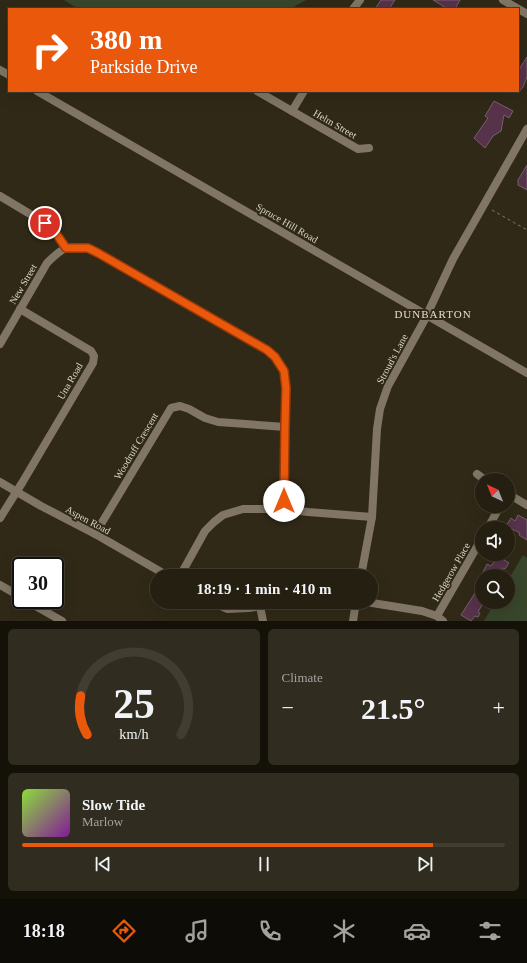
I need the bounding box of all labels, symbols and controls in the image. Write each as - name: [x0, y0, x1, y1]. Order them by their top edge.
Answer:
- icon: right: [24, 24, 76, 76]
- text: 380 m: [90, 24, 162, 55]
- text: Parkside Drive: [90, 57, 197, 77]
- street label: Helm Street: [311, 107, 359, 141]
- street label: Spruce Hill Road: [254, 201, 320, 245]
- pin: [28, 206, 62, 240]
- icon: arrive: [34, 212, 56, 234]
- street label: New Street: [7, 262, 39, 306]
- district label: DUNBARTON: [394, 308, 472, 320]
- street label: Stroud's Lane: [374, 332, 410, 386]
- street label: Una Road: [55, 361, 85, 401]
- street label: Woodruff Crescent: [112, 410, 160, 481]
- north arrow: [475, 473, 515, 513]
- map controls: [475, 473, 515, 609]
- position arrow: [263, 480, 305, 522]
- street label: Aspen Road: [64, 504, 112, 536]
- button: sound: [475, 521, 515, 561]
- street label: Hedgerow Place: [430, 540, 472, 603]
- speed limit sign: 30: [12, 557, 64, 609]
- button: search: [475, 569, 515, 609]
- text: 18:19 · 1 min · 410 m: [197, 581, 332, 597]
- text: Climate: [282, 670, 323, 685]
- text: 25: [113, 681, 155, 727]
- text: 21.5°: [361, 692, 426, 725]
- text: −: [282, 695, 294, 720]
- text: +: [493, 695, 505, 720]
- text: km/h: [119, 726, 148, 742]
- text: Slow Tide: [82, 797, 145, 813]
- text: Marlow: [82, 814, 123, 829]
- icon: previous: [92, 853, 114, 875]
- icon: pause: [253, 853, 275, 875]
- icon: next: [414, 853, 436, 875]
- icon: directions: [110, 917, 138, 945]
- icon: music: [183, 917, 211, 945]
- icon: phone: [256, 917, 284, 945]
- icon: climate: [330, 917, 358, 945]
- icon: car: [403, 917, 431, 945]
- icon: filters: [476, 917, 504, 945]
- text: 18:18: [23, 921, 65, 941]

